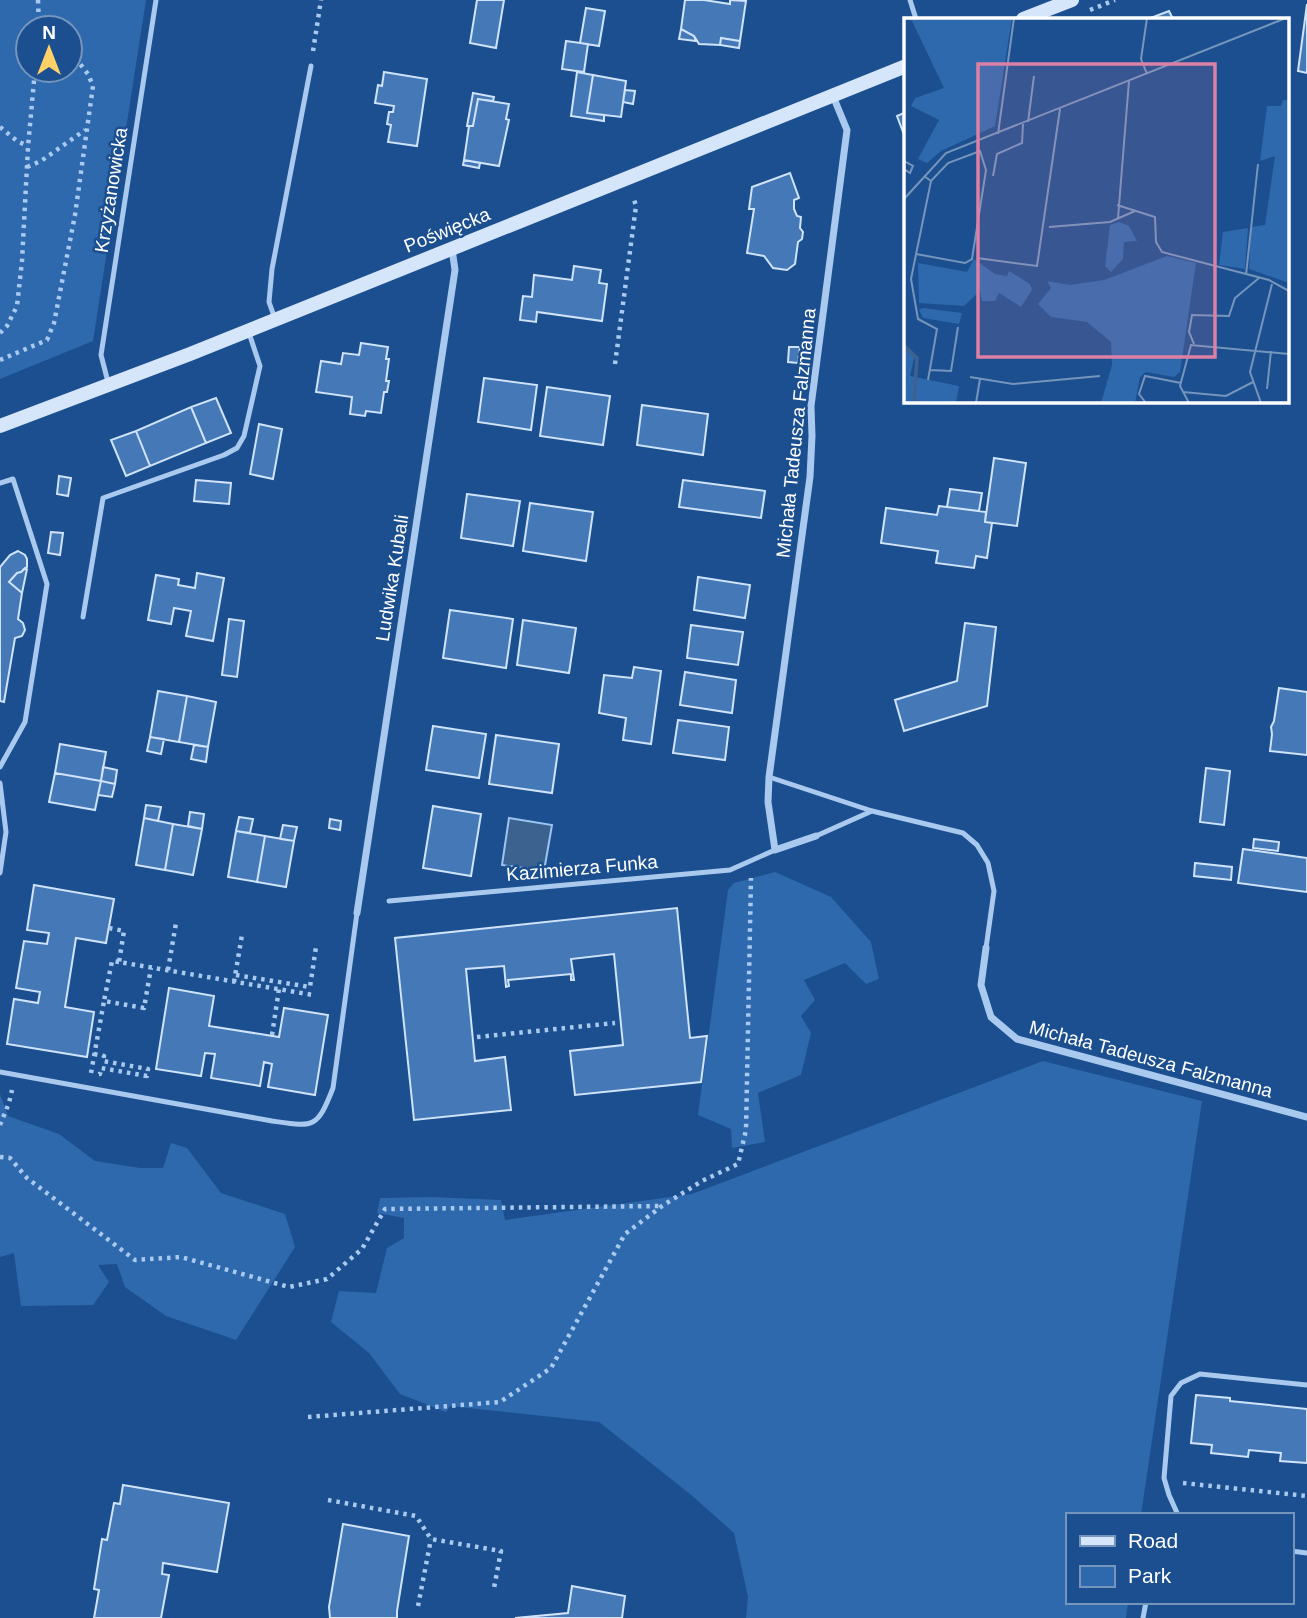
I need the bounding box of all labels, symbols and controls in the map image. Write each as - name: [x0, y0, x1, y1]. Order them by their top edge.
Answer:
- north arrow: [14, 14, 84, 84]
- inset map: [904, 18, 1290, 402]
- text: N: [42, 22, 56, 43]
- street label: Krzyżanowicka: [91, 125, 131, 254]
- street label: Poświęcka: [401, 203, 493, 257]
- street label: Michała Tadeusza Falzmanna: [772, 307, 820, 559]
- street label: Ludwika Kubali: [372, 513, 412, 643]
- street label: Kazimierza Funka: [505, 851, 659, 885]
- street label: Michała Tadeusza Falzmanna: [1027, 1016, 1275, 1102]
- legend: [1066, 1513, 1293, 1604]
- text: Road: [1128, 1529, 1178, 1552]
- text: Park: [1128, 1564, 1172, 1587]

